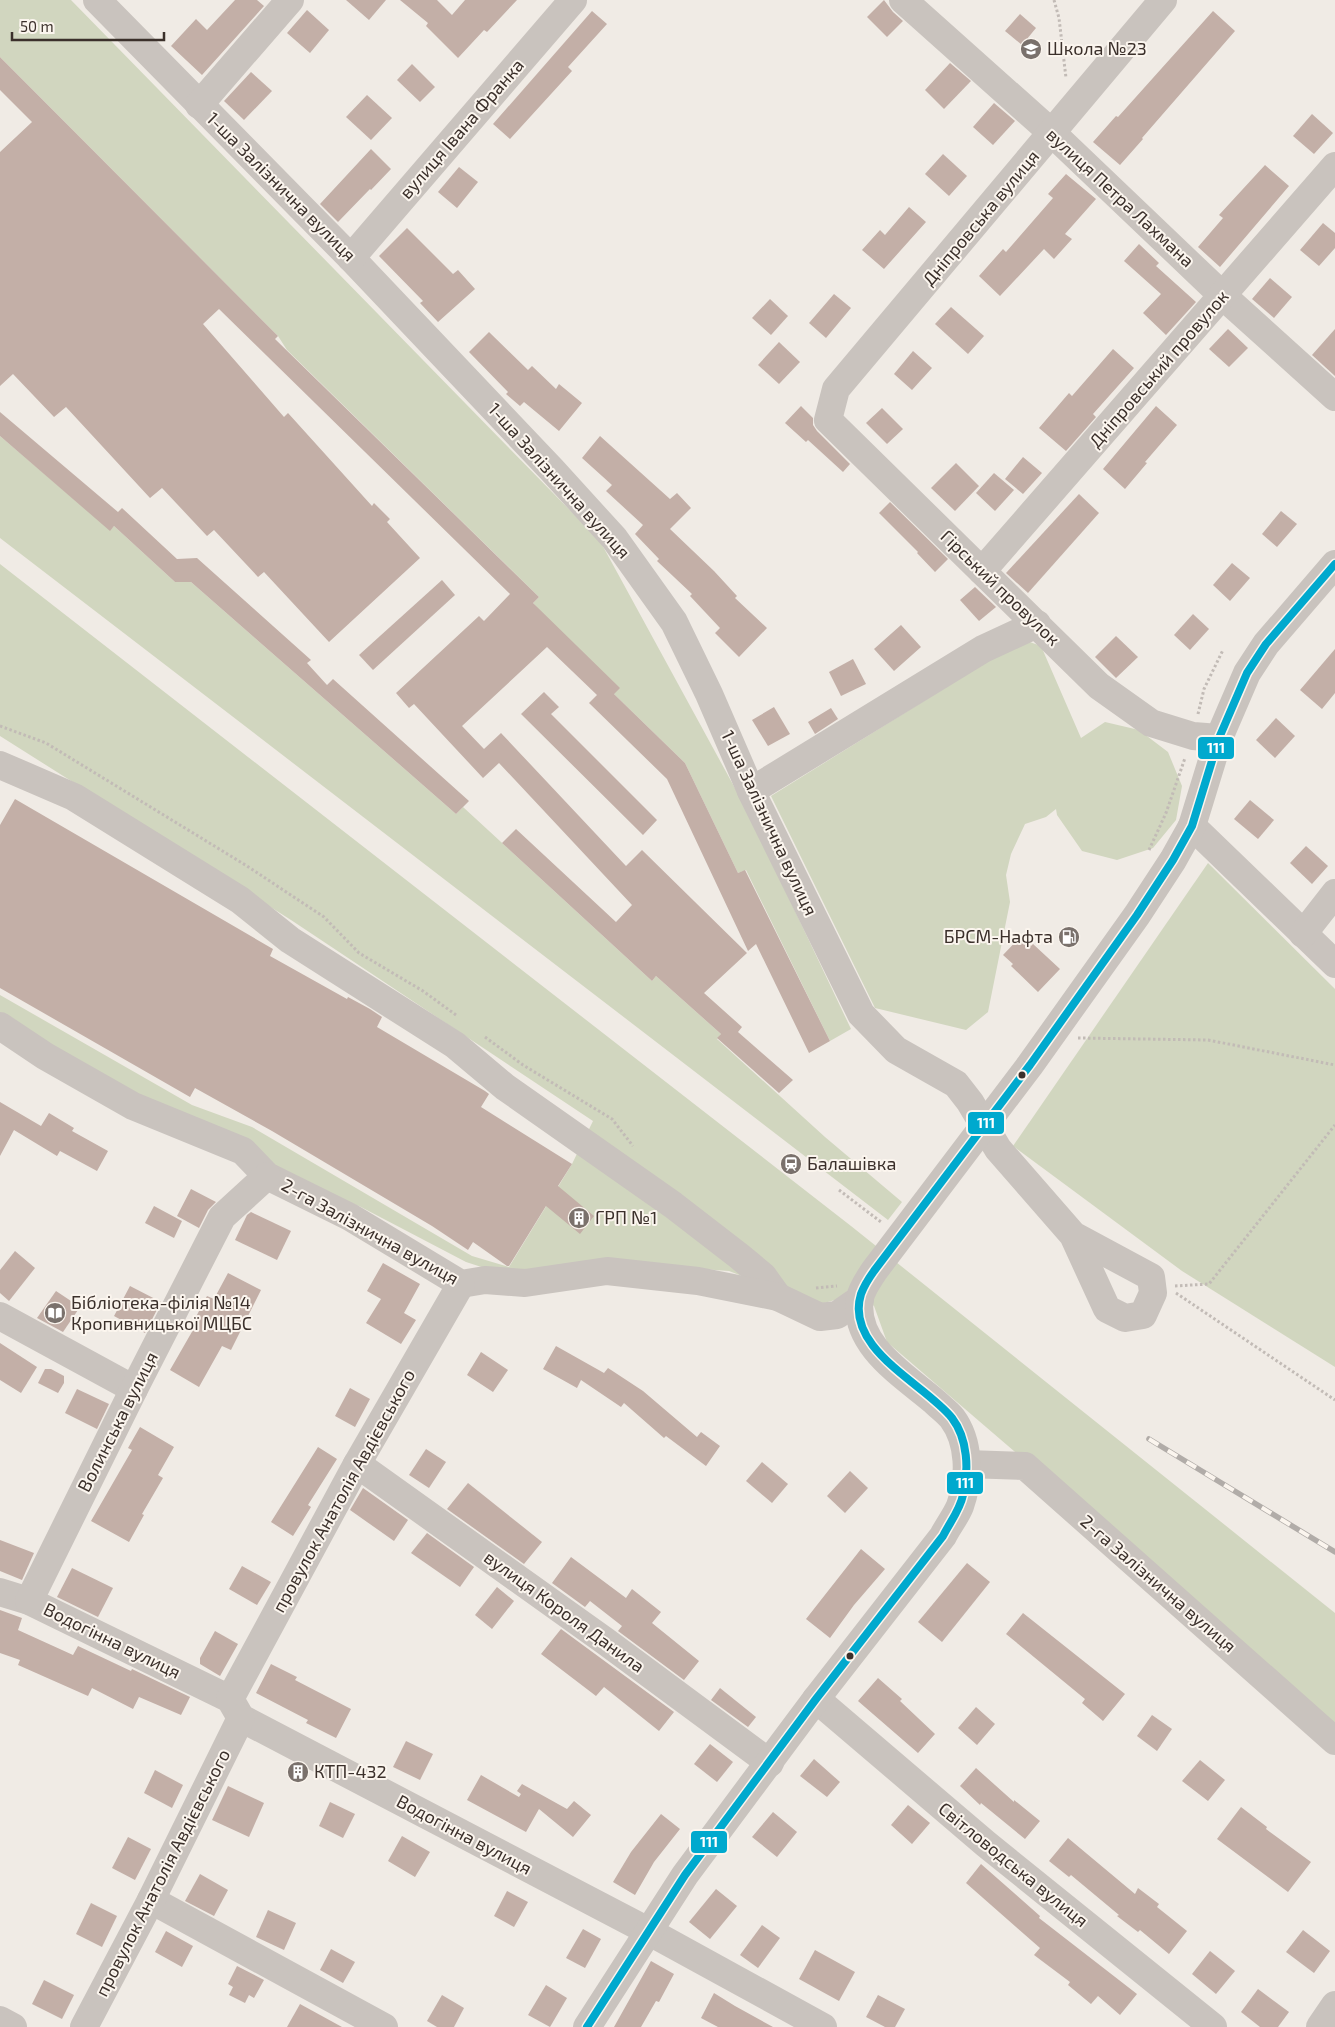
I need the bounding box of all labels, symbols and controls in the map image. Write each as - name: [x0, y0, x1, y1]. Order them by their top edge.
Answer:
- scale bar: [12, 10, 165, 42]
- text: 50 m: [20, 17, 54, 35]
- school or university icon: Школа №23: [1019, 37, 1043, 61]
- place label: Школа №23: [1047, 37, 1147, 59]
- street label: вулиця Івана Франка: [394, 54, 528, 203]
- street label: 1-ша Залізнична вулиця: [202, 107, 361, 266]
- street label: вулиця Петра Лахмана: [1042, 123, 1199, 271]
- street label: Дніпровська вулиця: [917, 145, 1043, 290]
- street label: Дніпровський провулок: [1084, 285, 1233, 452]
- street label: 1-ша Залізнична вулиця: [484, 398, 636, 563]
- street label: Гірський провулок: [936, 525, 1065, 650]
- street label: 1-ша Залізнична вулиця: [717, 726, 823, 919]
- line badge: 111: [1197, 736, 1235, 760]
- text: 111: [1207, 739, 1225, 756]
- place label: БРСМ-Нафта: [944, 925, 1053, 947]
- fuel station icon: БРСМ-Нафта: [1057, 925, 1081, 949]
- unlabelled marker: [1017, 1070, 1027, 1080]
- line badge: 111: [967, 1111, 1005, 1135]
- text: 111: [977, 1114, 995, 1131]
- station icon: Балашівка: [779, 1152, 803, 1176]
- place label: Балашівка: [807, 1152, 896, 1174]
- street label: 2-га Залізнична вулиця: [278, 1173, 463, 1289]
- building icon: ГРП №1: [567, 1206, 591, 1230]
- place label: ГРП №1: [595, 1206, 657, 1228]
- place label: Бібліотека-філія №14 Кропивницької МЦБС: [71, 1291, 252, 1334]
- library icon: Бібліотека-філія №14 Кропивницької МЦБС: [43, 1301, 67, 1325]
- street label: Волинська вулиця: [72, 1348, 162, 1495]
- street label: провулок Анатолія Авдієвського: [267, 1365, 419, 1616]
- line badge: 111: [946, 1471, 984, 1495]
- text: 111: [956, 1474, 974, 1491]
- street label: 2-га Залізнична вулиця: [1076, 1510, 1241, 1657]
- street label: вулиця Короля Данила: [480, 1546, 649, 1677]
- street label: Водогінна вулиця: [40, 1597, 185, 1683]
- unlabelled marker: [845, 1651, 855, 1661]
- street label: провулок Анатолія Авдієвського: [90, 1745, 234, 2000]
- building icon: КТП-432: [286, 1760, 310, 1784]
- place label: КТП-432: [314, 1760, 387, 1782]
- street label: Водогінна вулиця: [393, 1789, 536, 1879]
- street label: Світловодська вулиця: [934, 1797, 1093, 1931]
- line badge: 111: [690, 1830, 728, 1854]
- text: 111: [700, 1833, 718, 1850]

